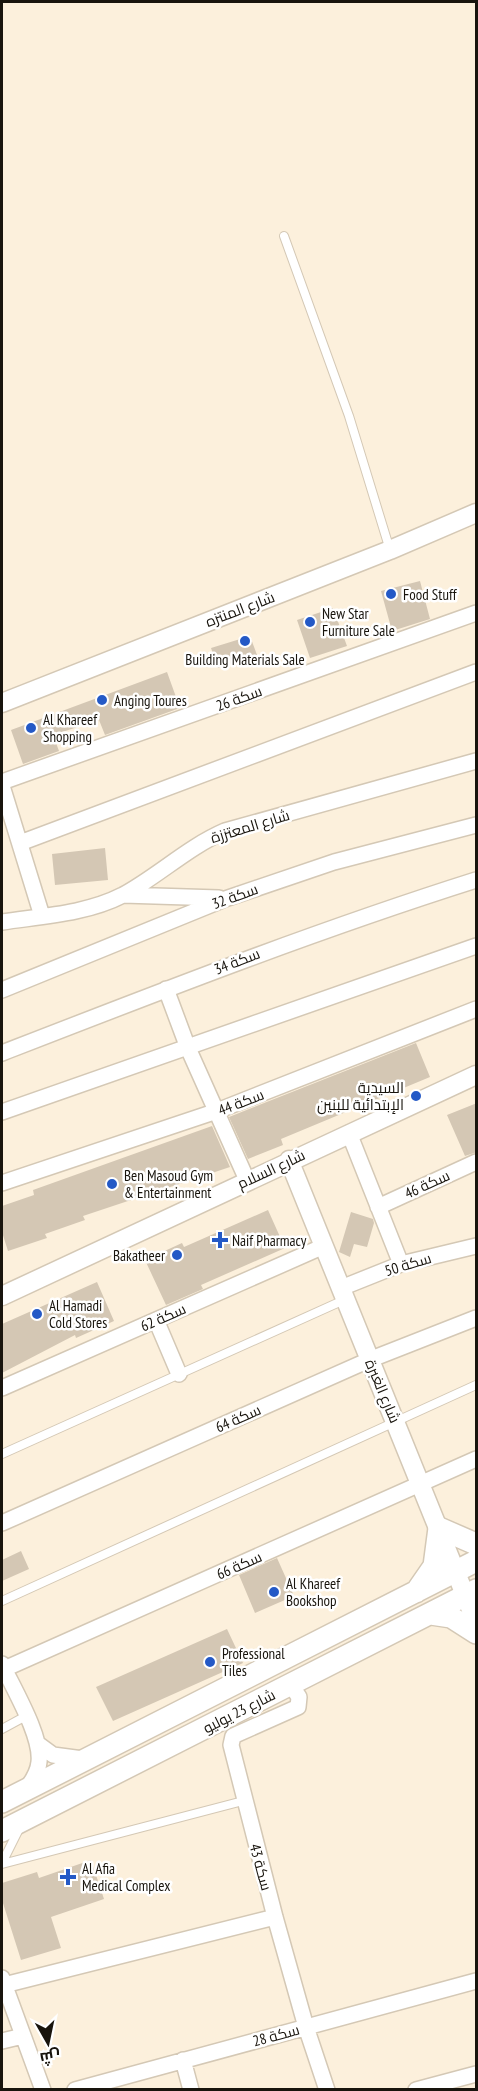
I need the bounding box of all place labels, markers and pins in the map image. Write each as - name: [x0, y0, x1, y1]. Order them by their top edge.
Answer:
- place label: Food Stuff: [403, 585, 458, 604]
- marker: Food Stuff: [384, 587, 398, 601]
- place label: New Star Furniture Sale: [322, 604, 395, 640]
- marker: New Star Furniture Sale: [303, 615, 317, 629]
- marker: Building Materials Sale: [238, 634, 252, 648]
- place label: Building Materials Sale: [185, 650, 305, 669]
- place label: Anging Toures: [114, 691, 187, 710]
- marker: Anging Toures: [95, 693, 109, 707]
- place label: Al Khareef Shopping: [43, 710, 98, 746]
- marker: Al Khareef Shopping: [24, 721, 38, 735]
- place label: السيدية الإبتدائية للبنين: [317, 1078, 404, 1115]
- marker: السيدية الإبتدائية للبنين: [409, 1089, 423, 1103]
- place label: Ben Masoud Gym & Entertainment: [124, 1166, 213, 1202]
- marker: Ben Masoud Gym & Entertainment: [105, 1177, 119, 1191]
- place label: Naif Pharmacy: [232, 1231, 307, 1250]
- marker: Naif Pharmacy: [213, 1233, 227, 1247]
- place label: Bakatheer: [113, 1246, 166, 1265]
- marker: Bakatheer: [170, 1248, 184, 1262]
- place label: Al Hamadi Cold Stores: [49, 1296, 107, 1332]
- marker: Al Hamadi Cold Stores: [30, 1307, 44, 1321]
- place label: Al Khareef Bookshop: [286, 1574, 341, 1610]
- marker: Al Khareef Bookshop: [267, 1585, 281, 1599]
- place label: Professional Tiles: [222, 1644, 285, 1680]
- marker: Professional Tiles: [203, 1655, 217, 1669]
- place label: Al Afia Medical Complex: [82, 1859, 170, 1895]
- marker: Al Afia Medical Complex: [59, 1868, 77, 1886]

